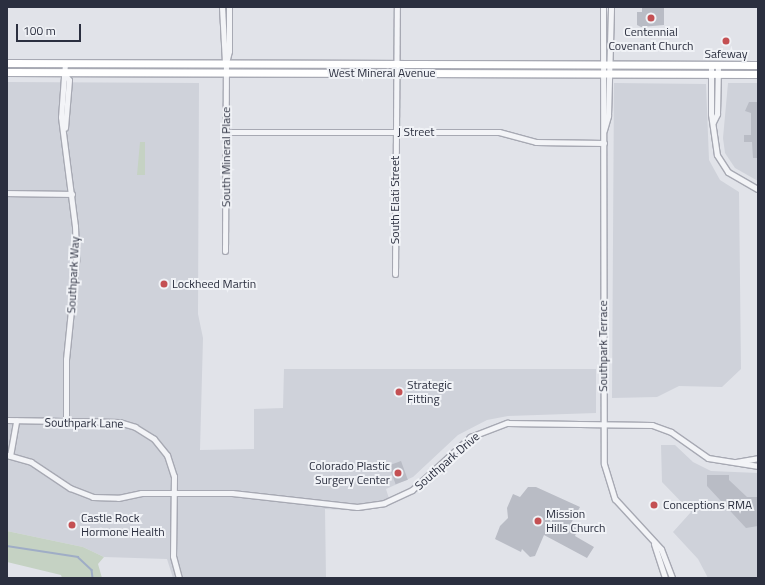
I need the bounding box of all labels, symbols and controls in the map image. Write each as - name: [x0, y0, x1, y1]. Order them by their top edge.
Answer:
- marker: Centennial Covenant Church: [646, 13, 656, 23]
- scale bar: [18, 16, 83, 42]
- text: 100 m: [23, 21, 56, 40]
- place label: Centennial Covenant Church: [608, 25, 694, 53]
- marker: Safeway: [721, 36, 731, 46]
- place label: Safeway: [704, 47, 748, 61]
- street label: West Mineral Avenue: [328, 66, 436, 80]
- street label: South Mineral Place: [219, 107, 233, 207]
- street label: J Street: [397, 125, 435, 139]
- street label: South Elati Street: [388, 156, 402, 244]
- street label: Southpark Way: [64, 236, 82, 314]
- place label: Lockheed Martin: [172, 277, 256, 291]
- marker: Lockheed Martin: [159, 279, 169, 289]
- street label: Southpark Terrace: [596, 300, 610, 392]
- place label: Strategic Fitting: [407, 378, 452, 406]
- marker: Strategic Fitting: [394, 387, 404, 397]
- street label: Southpark Lane: [44, 415, 124, 431]
- street label: Southpark Drive: [412, 429, 482, 493]
- place label: Colorado Plastic Surgery Center: [309, 459, 390, 487]
- marker: Colorado Plastic Surgery Center: [393, 468, 403, 478]
- place label: Conceptions RMA: [663, 498, 752, 512]
- marker: Conceptions RMA: [648, 499, 660, 511]
- place label: Mission Hills Church: [546, 507, 606, 535]
- place label: Castle Rock Hormone Health: [81, 511, 165, 539]
- marker: Mission Hills Church: [533, 516, 543, 526]
- marker: Castle Rock Hormone Health: [66, 519, 78, 531]

